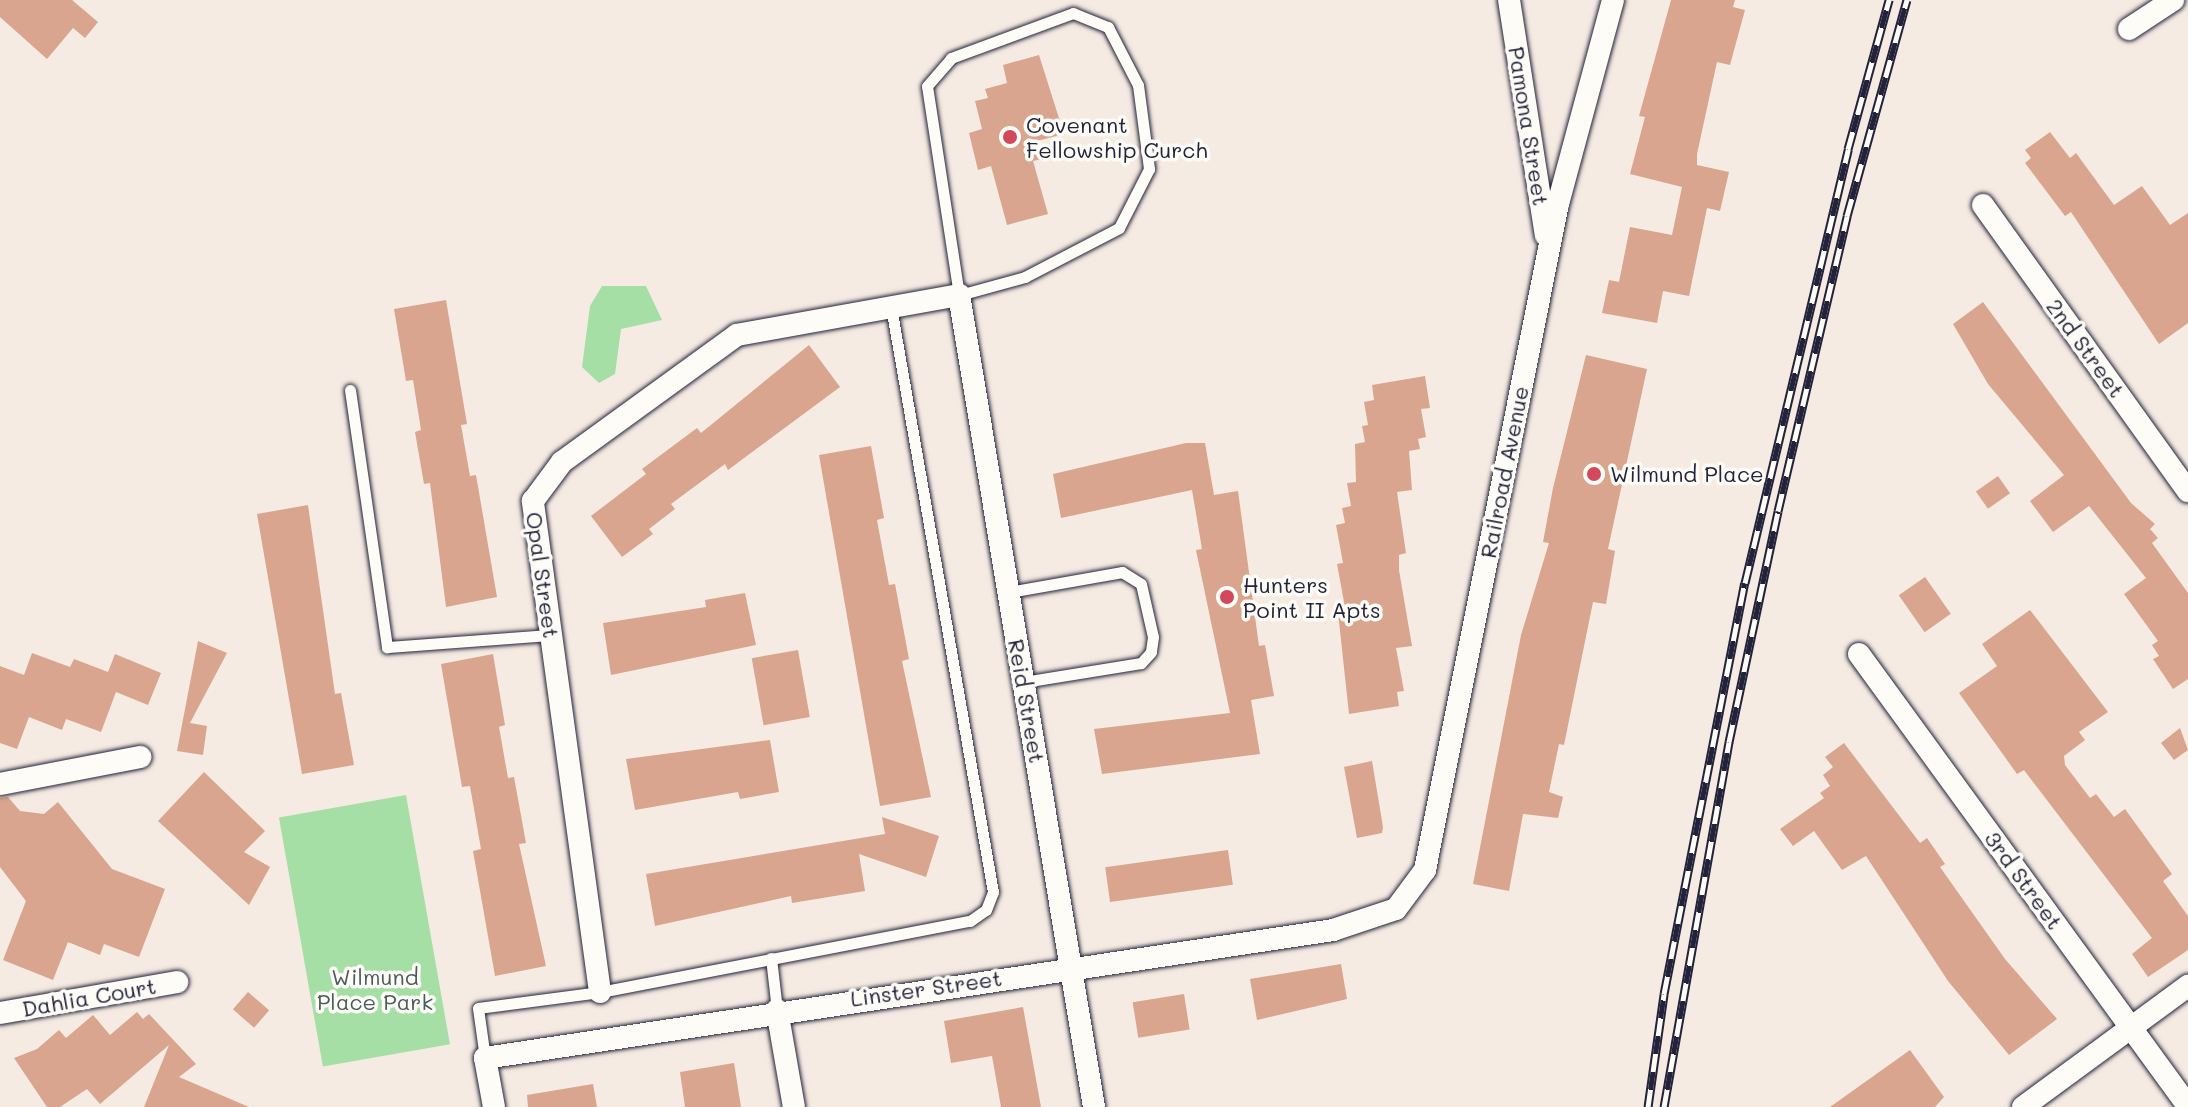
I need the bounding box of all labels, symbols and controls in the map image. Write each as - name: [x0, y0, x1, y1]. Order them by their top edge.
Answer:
- street label: Pamona Street: [1503, 45, 1555, 207]
- place label: Covenant Fellowship Curch: [1026, 111, 1208, 162]
- marker: Covenant Fellowship Curch: [1001, 128, 1019, 146]
- street label: 2nd Street: [2041, 294, 2131, 402]
- street label: Railroad Avenue: [1474, 384, 1534, 560]
- place label: Wilmund Place: [1610, 461, 1764, 487]
- marker: Wilmund Place: [1585, 465, 1603, 483]
- street label: Opal Street: [521, 510, 565, 640]
- place label: Hunters Point II Apts: [1243, 571, 1381, 622]
- marker: Hunters Point II Apts: [1218, 588, 1236, 606]
- street label: Reid Street: [1003, 637, 1051, 765]
- street label: 3rd Street: [1980, 826, 2068, 934]
- park label: Wilmund Place Park: [317, 963, 433, 1014]
- street label: Linster Street: [849, 964, 1003, 1012]
- street label: Dahlia Court: [20, 972, 158, 1022]

